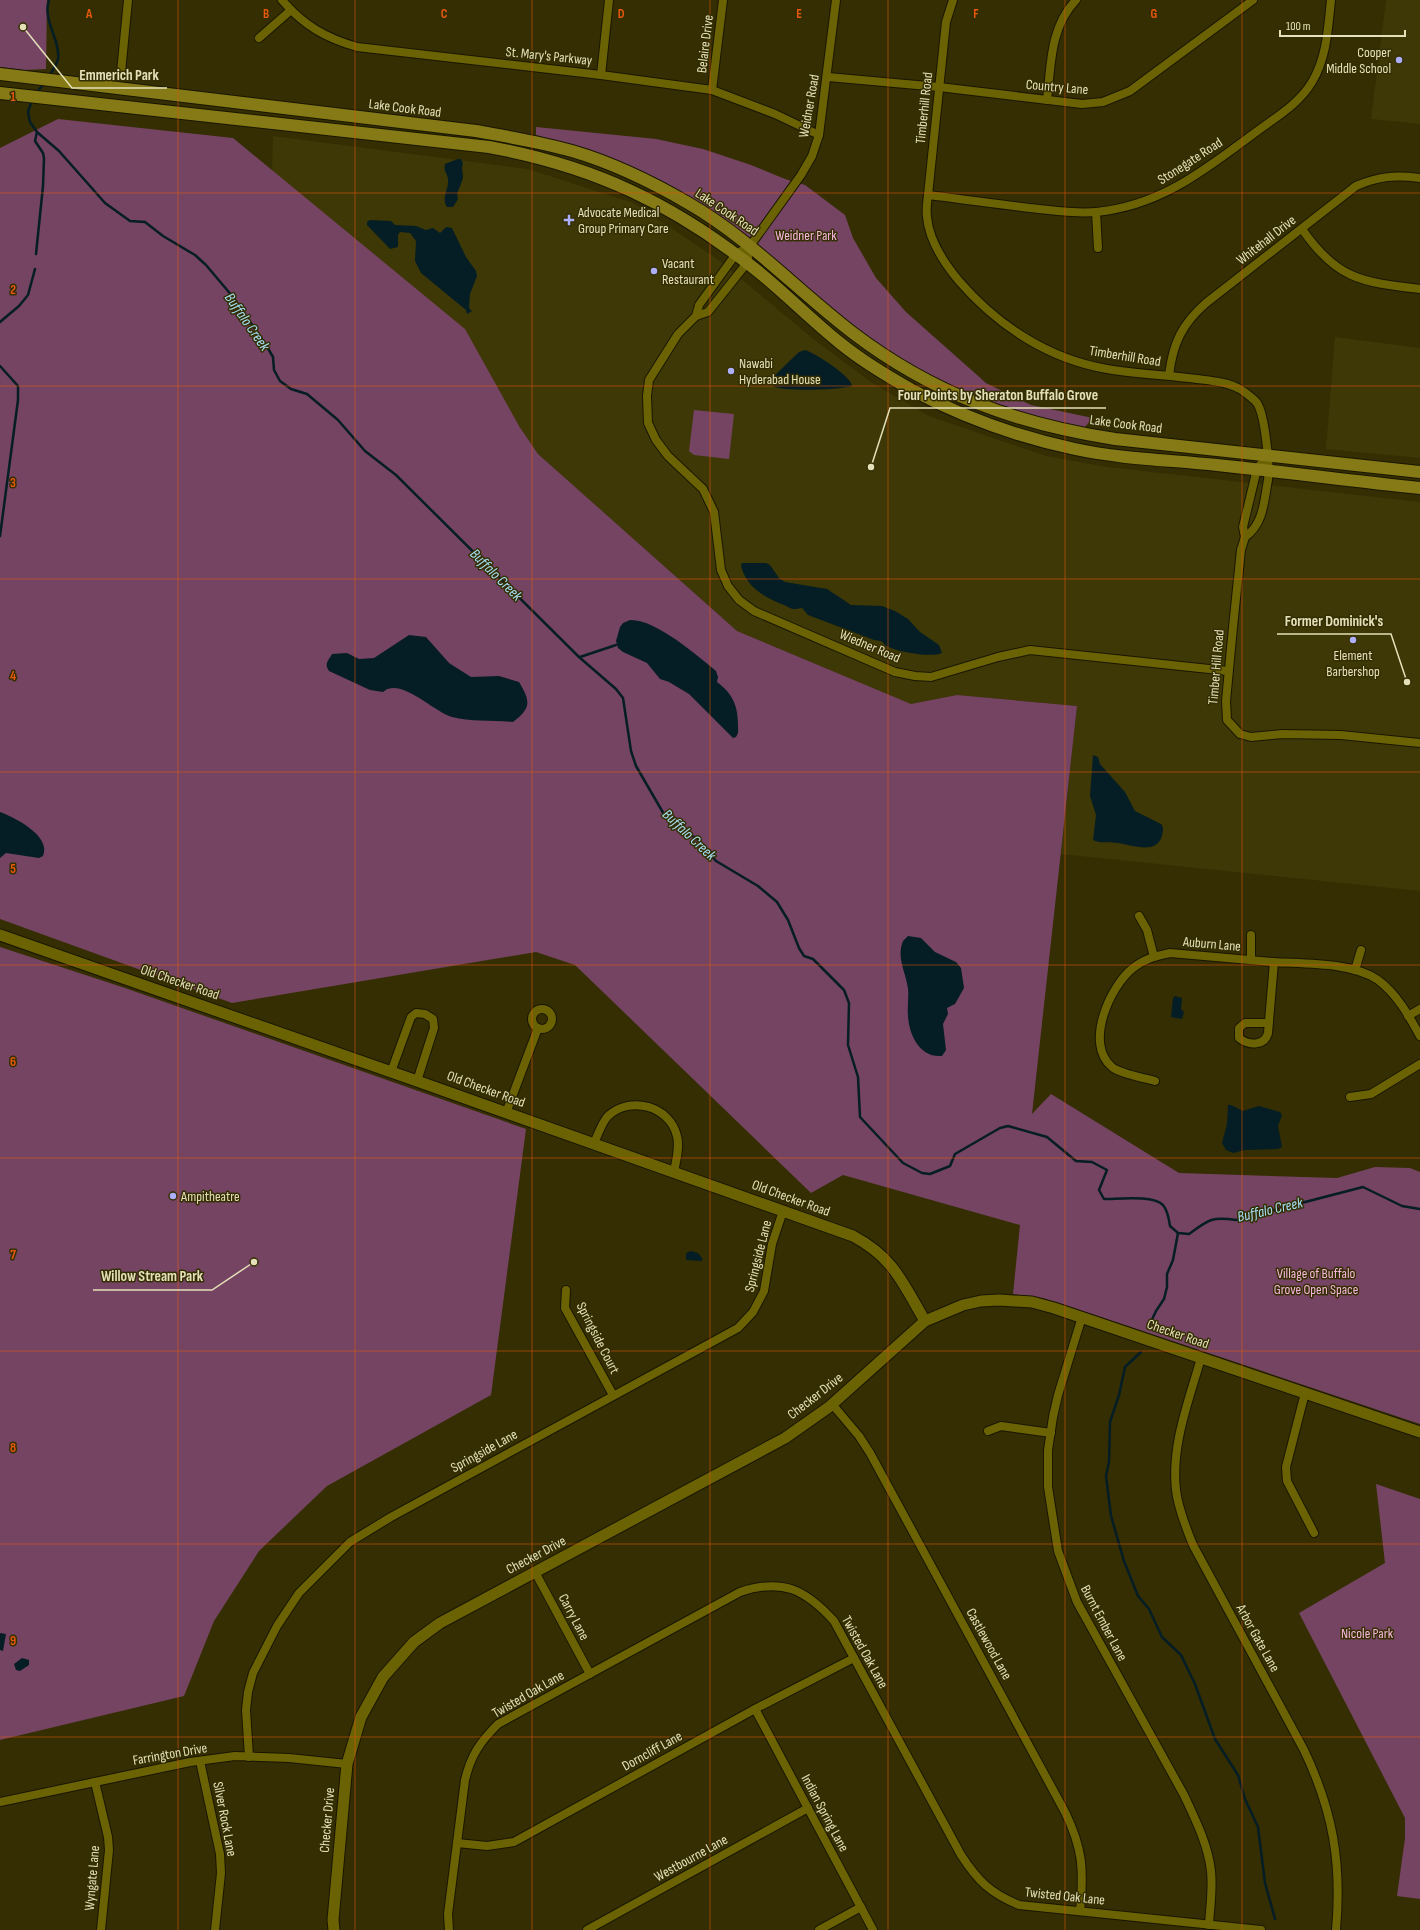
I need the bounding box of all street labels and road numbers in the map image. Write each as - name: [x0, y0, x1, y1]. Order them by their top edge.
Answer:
- street label: Belaire Drive: [693, 14, 717, 74]
- street label: St. Mary's Parkway: [505, 43, 594, 69]
- street label: Timberhill Road: [912, 71, 936, 145]
- street label: Weidner Road: [795, 73, 823, 139]
- street label: Country Lane: [1025, 76, 1089, 98]
- street label: Lake Cook Road: [368, 95, 442, 121]
- street label: Stonegate Road: [1154, 134, 1226, 188]
- street label: Lake Cook Road: [692, 185, 762, 239]
- street label: Whitehall Drive: [1233, 212, 1299, 268]
- street label: Timberhill Road: [1088, 342, 1162, 370]
- street label: Lake Cook Road: [1089, 411, 1163, 437]
- street label: Wiedner Road: [837, 626, 903, 666]
- street label: Timber Hill Road: [1204, 629, 1228, 705]
- street label: Auburn Lane: [1181, 933, 1242, 955]
- street label: Old Checker Road: [139, 961, 222, 1003]
- street label: Old Checker Road: [445, 1067, 528, 1111]
- street label: Old Checker Road: [750, 1176, 833, 1220]
- street label: Springside Lane: [741, 1218, 775, 1294]
- street label: Springside Court: [573, 1299, 623, 1377]
- street label: Checker Road: [1145, 1315, 1211, 1353]
- street label: Checker Drive: [784, 1369, 846, 1423]
- street label: Springside Lane: [448, 1426, 520, 1476]
- street label: Checker Drive: [503, 1532, 569, 1578]
- street label: Burnt Ember Lane: [1077, 1582, 1131, 1664]
- street label: Carry Lane: [555, 1591, 593, 1643]
- street label: Arbor Gate Lane: [1232, 1600, 1284, 1675]
- street label: Castlewood Lane: [962, 1605, 1016, 1683]
- street label: Twisted Oak Lane: [838, 1613, 892, 1691]
- street label: Twisted Oak Lane: [489, 1667, 567, 1721]
- street label: Dorncliff Lane: [619, 1728, 685, 1774]
- street label: Farrington Drive: [131, 1739, 209, 1769]
- street label: Indian Spring Lane: [797, 1771, 853, 1855]
- street label: Silver Rock Lane: [209, 1780, 241, 1858]
- street label: Checker Drive: [316, 1787, 338, 1853]
- street label: Westbourne Lane: [651, 1831, 731, 1885]
- street label: Wyngate Lane: [81, 1845, 103, 1911]
- street label: Twisted Oak Lane: [1024, 1883, 1106, 1909]

